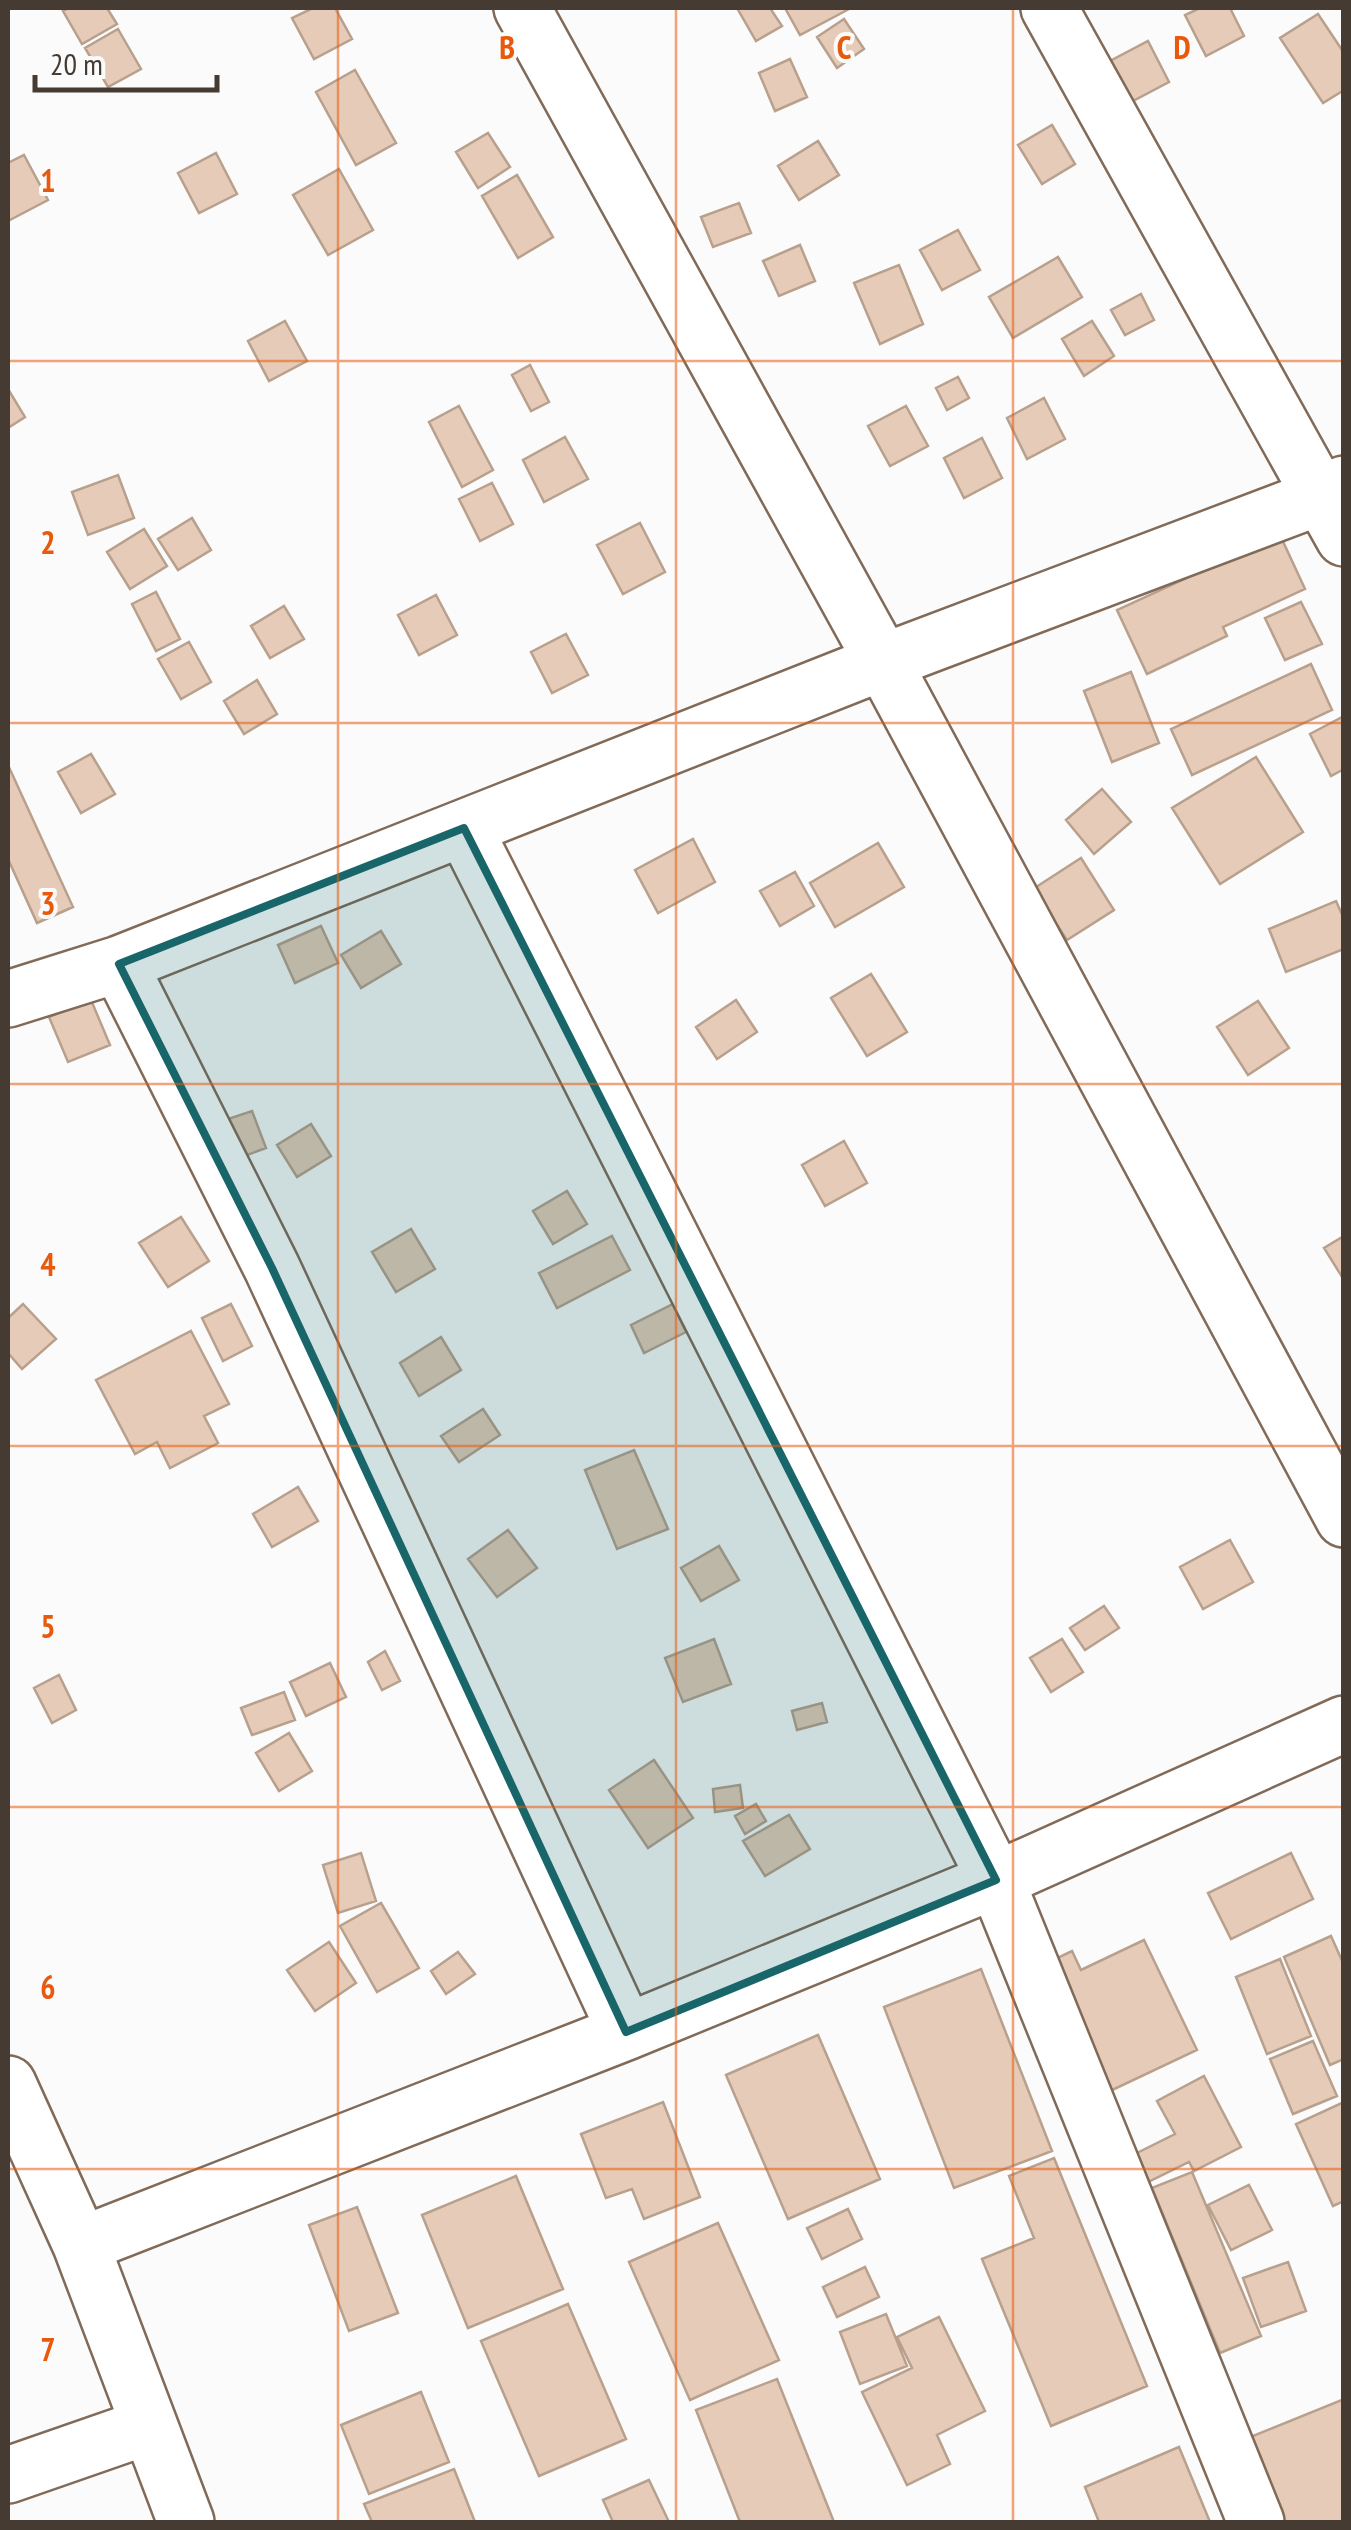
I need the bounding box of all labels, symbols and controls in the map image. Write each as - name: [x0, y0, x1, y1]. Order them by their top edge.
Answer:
- text: B: [499, 26, 515, 68]
- text: C: [837, 26, 852, 68]
- text: D: [1173, 26, 1191, 68]
- scale bar: [35, 30, 218, 92]
- text: 20 m: [50, 44, 103, 83]
- text: 1: [40, 159, 56, 201]
- text: 2: [40, 521, 56, 563]
- text: 3: [40, 882, 56, 924]
- text: 4: [40, 1243, 56, 1285]
- text: 5: [40, 1605, 56, 1647]
- text: 6: [40, 1966, 56, 2008]
- text: 7: [40, 2328, 56, 2370]

